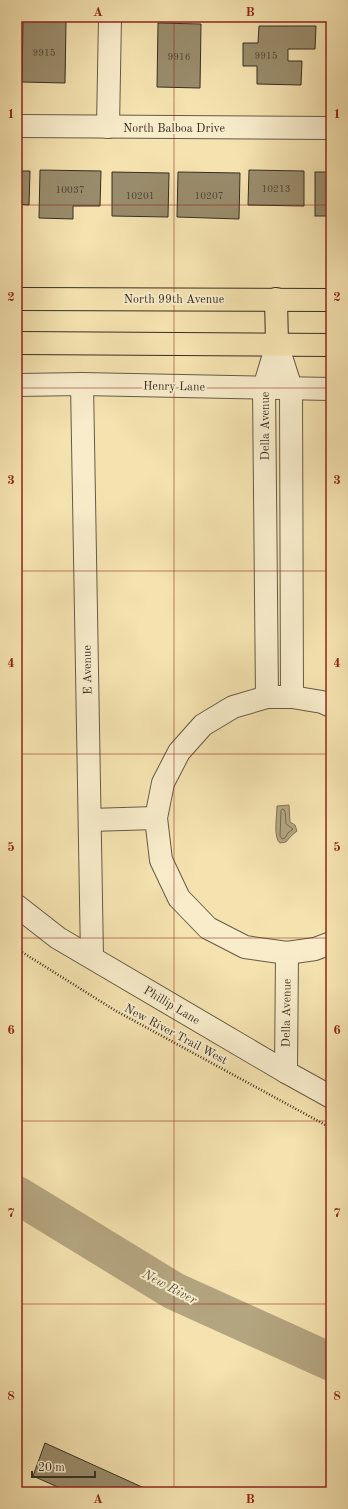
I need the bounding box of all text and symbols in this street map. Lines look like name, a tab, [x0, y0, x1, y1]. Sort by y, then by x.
text: A	[93, 6, 103, 19]
text: B	[245, 6, 255, 19]
house number: 9915	[32, 48, 56, 58]
house number: 9915	[254, 51, 278, 61]
house number: 9916	[167, 52, 191, 62]
text: 1	[7, 108, 15, 121]
text: 1	[333, 108, 341, 121]
street label: North Balboa Drive	[123, 123, 225, 135]
house number: 10213	[262, 184, 291, 194]
house number: 10037	[56, 185, 85, 195]
house number: 10201	[126, 191, 155, 201]
house number: 10207	[195, 191, 224, 201]
text: 2	[7, 291, 15, 304]
text: 2	[333, 291, 341, 304]
street label: North 99th Avenue	[124, 294, 225, 306]
street label: Henry Lane	[143, 380, 206, 394]
street label: Della Avenue	[260, 391, 272, 460]
text: 3	[7, 474, 15, 487]
text: 3	[333, 474, 341, 487]
street label: E Avenue	[82, 645, 94, 695]
text: 4	[7, 657, 15, 670]
text: 4	[333, 657, 341, 670]
text: 5	[7, 841, 15, 854]
text: 5	[333, 841, 341, 854]
street label: Della Avenue	[280, 978, 294, 1047]
street label: Phillip Lane	[141, 984, 202, 1028]
street label: New River Trail West	[122, 1003, 229, 1067]
text: 6	[7, 1024, 15, 1037]
text: 6	[333, 1024, 341, 1037]
text: 7	[7, 1207, 15, 1220]
text: 7	[333, 1207, 341, 1220]
water label: New River	[139, 1267, 199, 1307]
text: 8	[7, 1390, 15, 1403]
text: 8	[333, 1390, 341, 1403]
scale bar	[32, 1453, 95, 1479]
text: 20 m	[38, 1462, 65, 1474]
text: A	[93, 1493, 103, 1506]
text: B	[245, 1493, 255, 1506]

